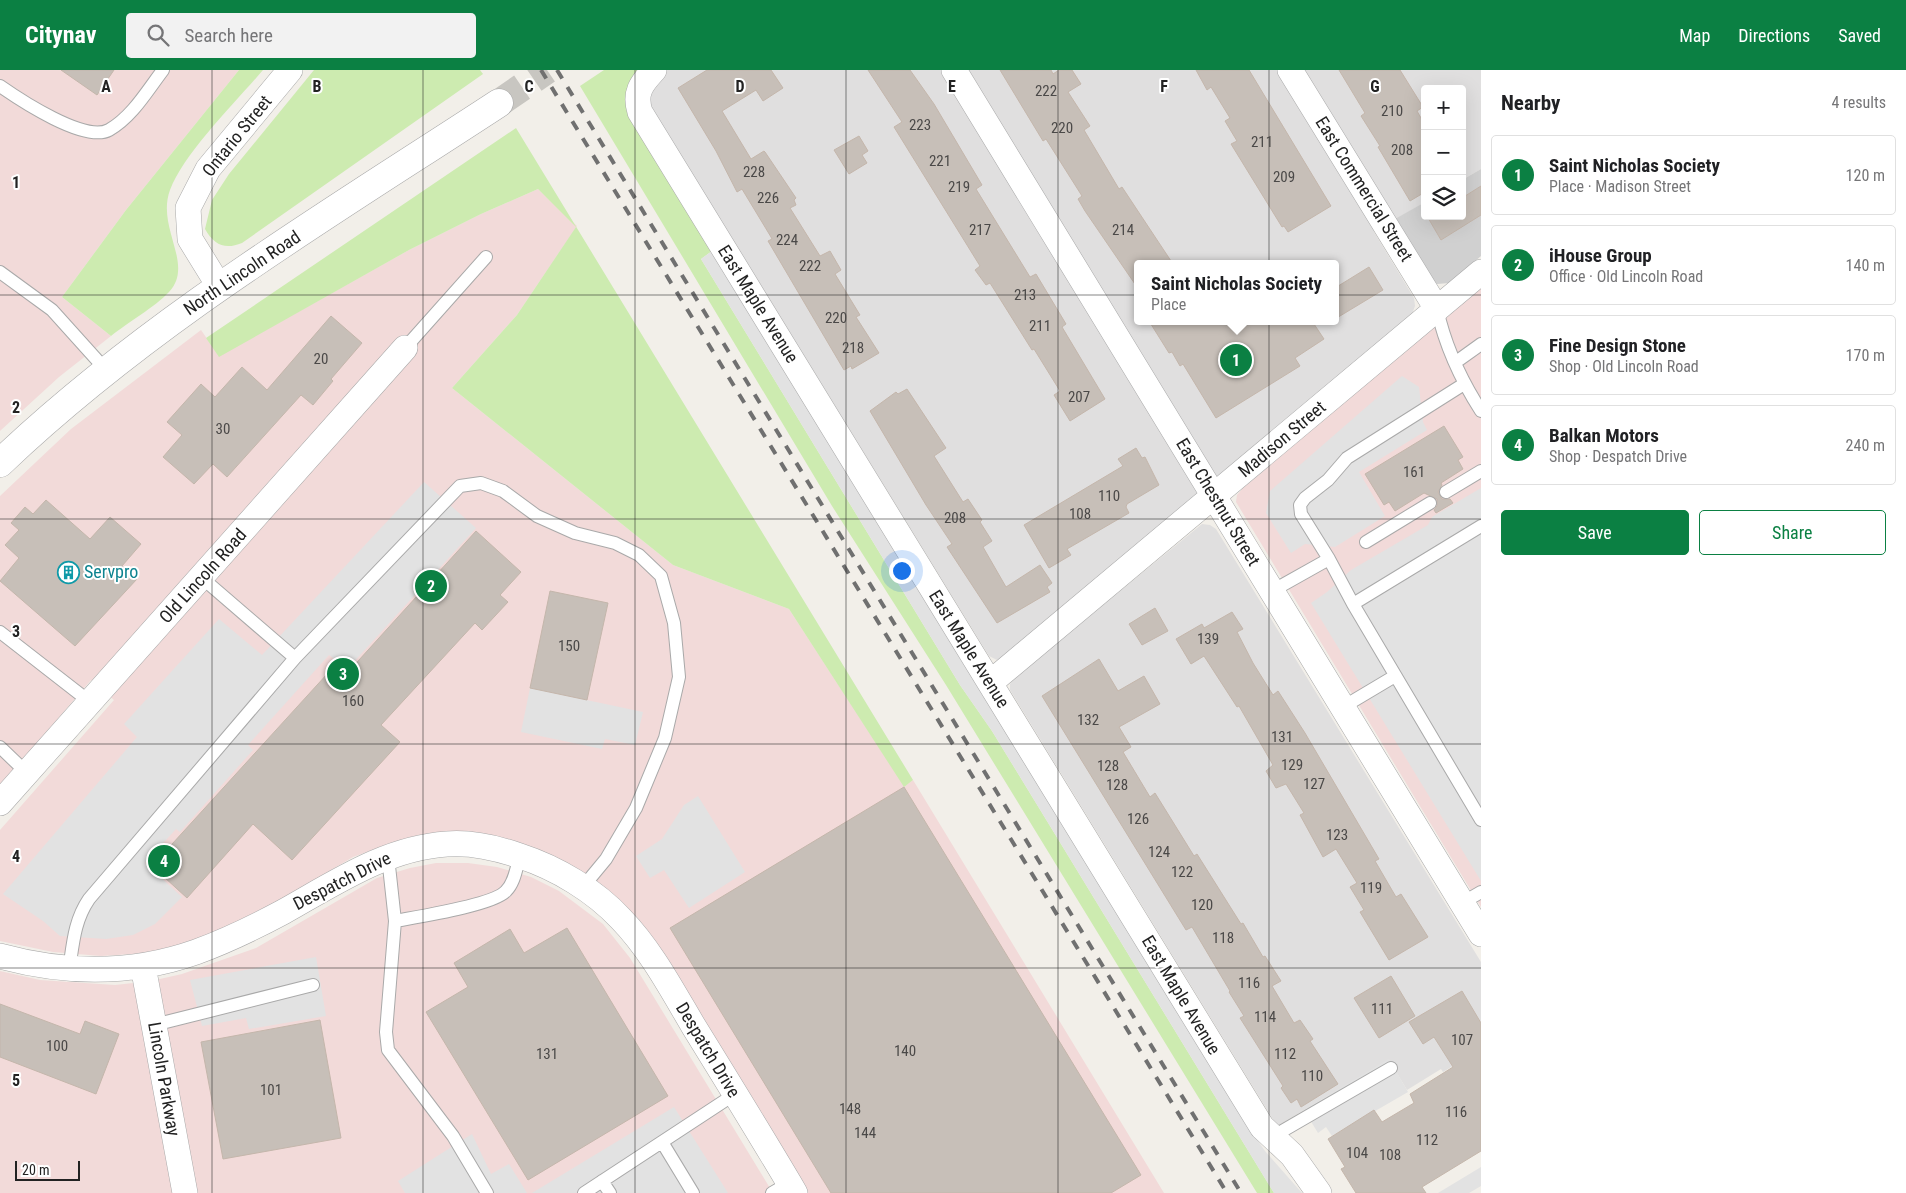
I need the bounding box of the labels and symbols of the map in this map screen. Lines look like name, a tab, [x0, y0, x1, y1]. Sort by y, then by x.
text: A	[101, 77, 111, 96]
text: B	[313, 77, 322, 96]
text: C	[524, 77, 534, 96]
text: D	[735, 77, 745, 96]
text: E	[948, 77, 956, 96]
text: F	[1160, 77, 1168, 96]
text: G	[1370, 77, 1380, 96]
house number: 222	[1035, 82, 1057, 100]
street label: Ontario Street	[197, 91, 276, 181]
house number: 210	[1381, 102, 1403, 120]
street label: East Commercial Street	[1311, 112, 1418, 265]
house number: 223	[909, 116, 931, 134]
house number: 220	[1051, 119, 1073, 137]
house number: 211	[1251, 133, 1273, 151]
house number: 208	[1391, 141, 1413, 159]
house number: 221	[929, 152, 951, 170]
house number: 228	[743, 163, 765, 181]
house number: 209	[1273, 168, 1295, 186]
text: 1	[12, 173, 20, 192]
house number: 219	[948, 178, 970, 196]
house number: 226	[757, 189, 779, 207]
house number: 217	[969, 221, 991, 239]
house number: 214	[1112, 221, 1134, 239]
street label: North Lincoln Road	[179, 226, 304, 319]
house number: 224	[776, 231, 798, 249]
street label: East Maple Avenue	[714, 241, 803, 366]
house number: 222	[799, 257, 821, 275]
house number: 213	[1014, 286, 1036, 304]
house number: 220	[825, 309, 847, 327]
house number: 211	[1029, 317, 1051, 335]
house number: 218	[842, 339, 864, 357]
pin: 1	[1220, 341, 1252, 379]
house number: 20	[314, 350, 328, 368]
house number: 207	[1068, 388, 1090, 406]
street label: Madison Street	[1234, 396, 1330, 481]
text: 2	[12, 398, 20, 417]
house number: 30	[216, 420, 230, 438]
street label: East Chestnut Street	[1172, 434, 1265, 569]
house number: 161	[1403, 463, 1425, 481]
house number: 110	[1098, 487, 1120, 505]
house number: 108	[1069, 505, 1091, 523]
house number: 208	[944, 509, 966, 527]
street label: Old Lincoln Road	[155, 524, 251, 627]
your location	[889, 558, 915, 584]
building icon: Servpro	[56, 560, 80, 584]
place label: Servpro	[84, 561, 138, 582]
pin: 2	[415, 567, 447, 605]
street label: East Maple Avenue	[925, 586, 1014, 711]
text: 3	[12, 622, 20, 641]
house number: 139	[1197, 630, 1219, 648]
house number: 150	[558, 637, 580, 655]
pin: 3	[327, 655, 359, 693]
house number: 160	[342, 692, 364, 710]
house number: 132	[1077, 711, 1099, 729]
house number: 131	[1271, 728, 1293, 746]
house number: 129	[1281, 756, 1303, 774]
house number: 128	[1097, 757, 1119, 775]
house number: 127	[1303, 775, 1325, 793]
house number: 128	[1106, 776, 1128, 794]
house number: 126	[1127, 810, 1149, 828]
house number: 123	[1326, 826, 1348, 844]
pin: 4	[148, 842, 180, 880]
house number: 124	[1148, 843, 1170, 861]
text: 4	[12, 847, 20, 866]
street label: Despatch Drive	[289, 847, 394, 914]
house number: 122	[1171, 863, 1193, 881]
house number: 119	[1360, 879, 1382, 897]
house number: 120	[1191, 896, 1213, 914]
house number: 118	[1212, 929, 1234, 947]
street label: East Maple Avenue	[1138, 932, 1225, 1058]
house number: 116	[1238, 974, 1260, 992]
street label: Despatch Drive	[672, 999, 745, 1101]
house number: 111	[1371, 1000, 1393, 1018]
house number: 114	[1254, 1008, 1276, 1026]
street label: Lincoln Parkway	[144, 1020, 185, 1138]
house number: 107	[1451, 1031, 1473, 1049]
house number: 100	[46, 1037, 68, 1055]
house number: 140	[894, 1042, 916, 1060]
house number: 131	[536, 1045, 558, 1063]
house number: 112	[1274, 1045, 1296, 1063]
house number: 110	[1301, 1067, 1323, 1085]
text: 5	[12, 1071, 20, 1090]
house number: 101	[260, 1081, 282, 1099]
house number: 148	[839, 1100, 861, 1118]
house number: 116	[1445, 1103, 1467, 1121]
house number: 144	[854, 1124, 876, 1142]
house number: 112	[1416, 1131, 1438, 1149]
house number: 104	[1346, 1144, 1368, 1162]
house number: 108	[1379, 1146, 1401, 1164]
scale bar	[15, 1158, 80, 1181]

